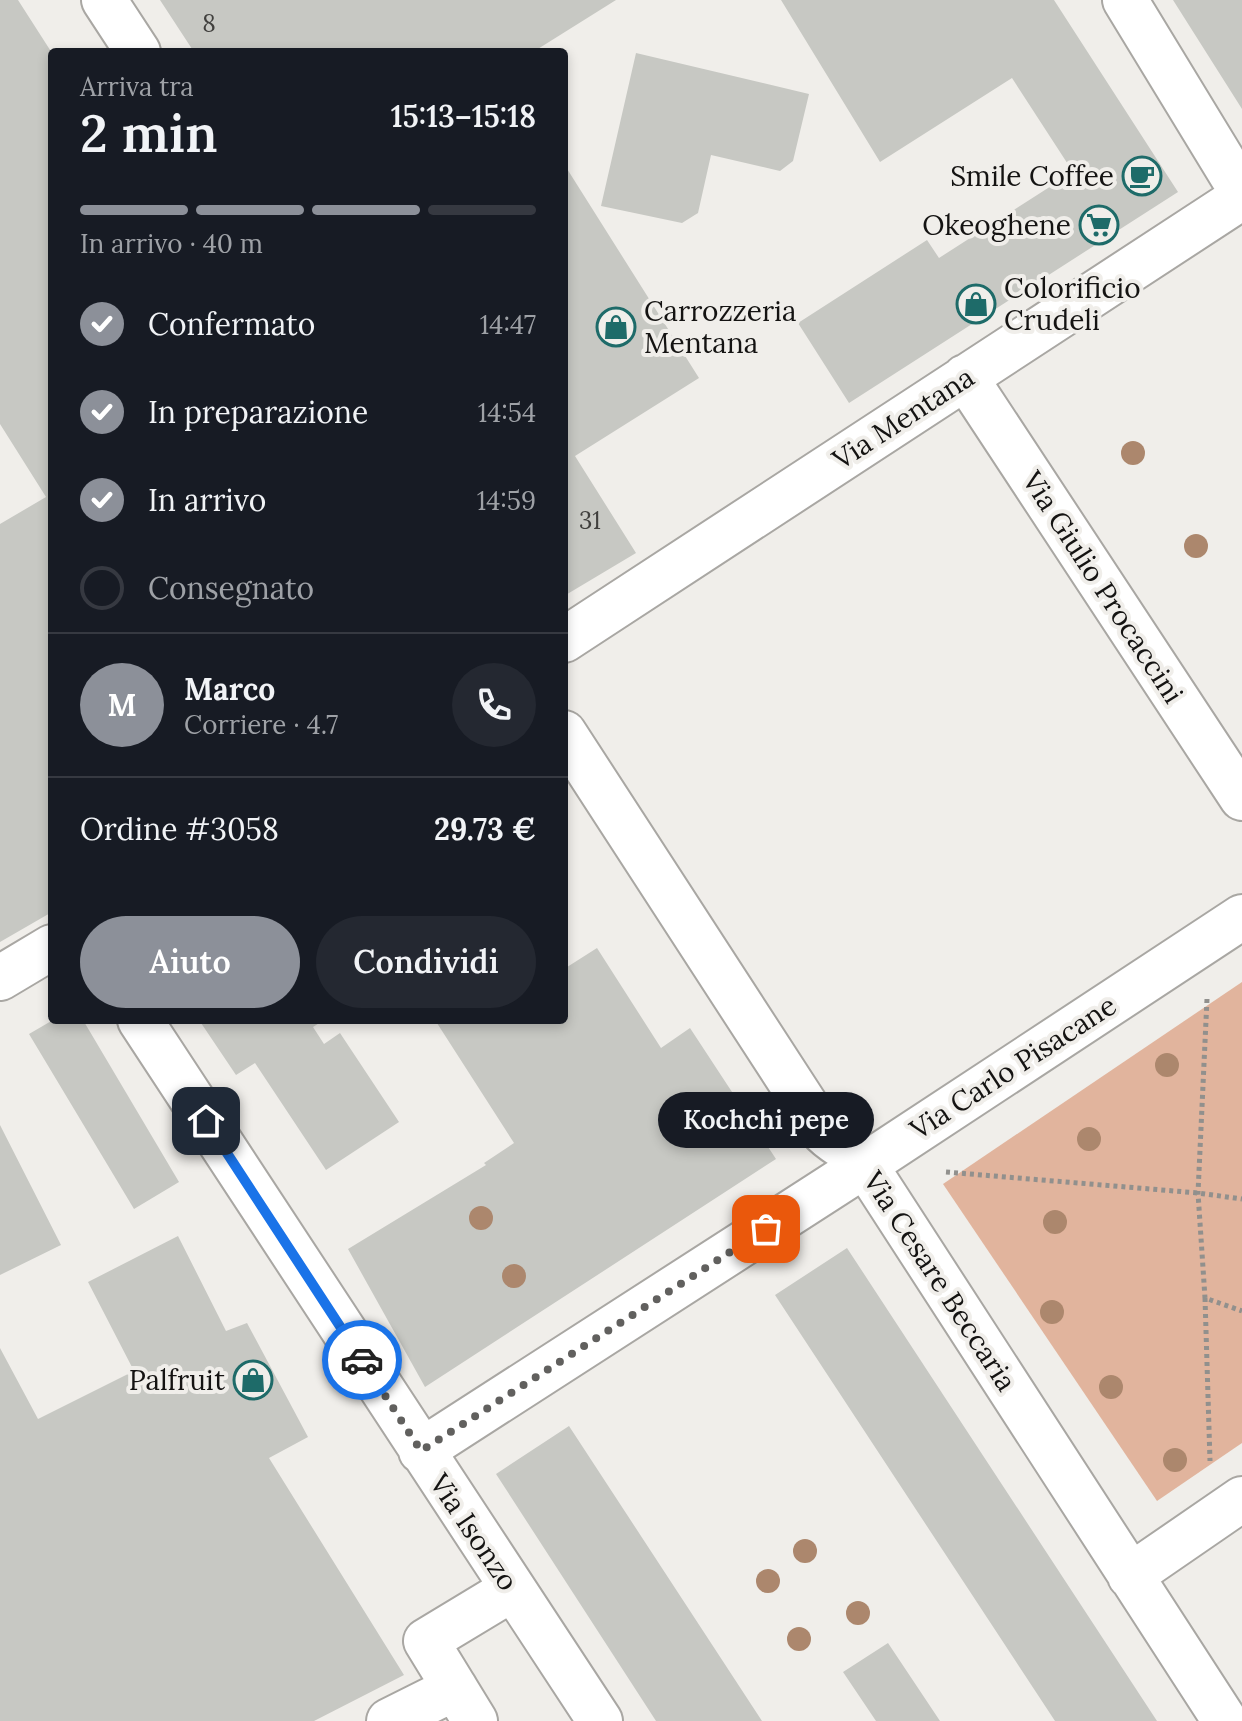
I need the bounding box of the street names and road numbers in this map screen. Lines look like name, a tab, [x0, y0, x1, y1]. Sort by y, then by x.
street label: Via Mentana	[825, 359, 981, 478]
street label: Via Giulio Procaccini	[1014, 463, 1192, 710]
street label: Via Carlo Pisacane	[902, 987, 1123, 1148]
street label: Via Cesare Beccaria	[855, 1163, 1025, 1398]
street label: Via Isonzo	[421, 1466, 526, 1597]

